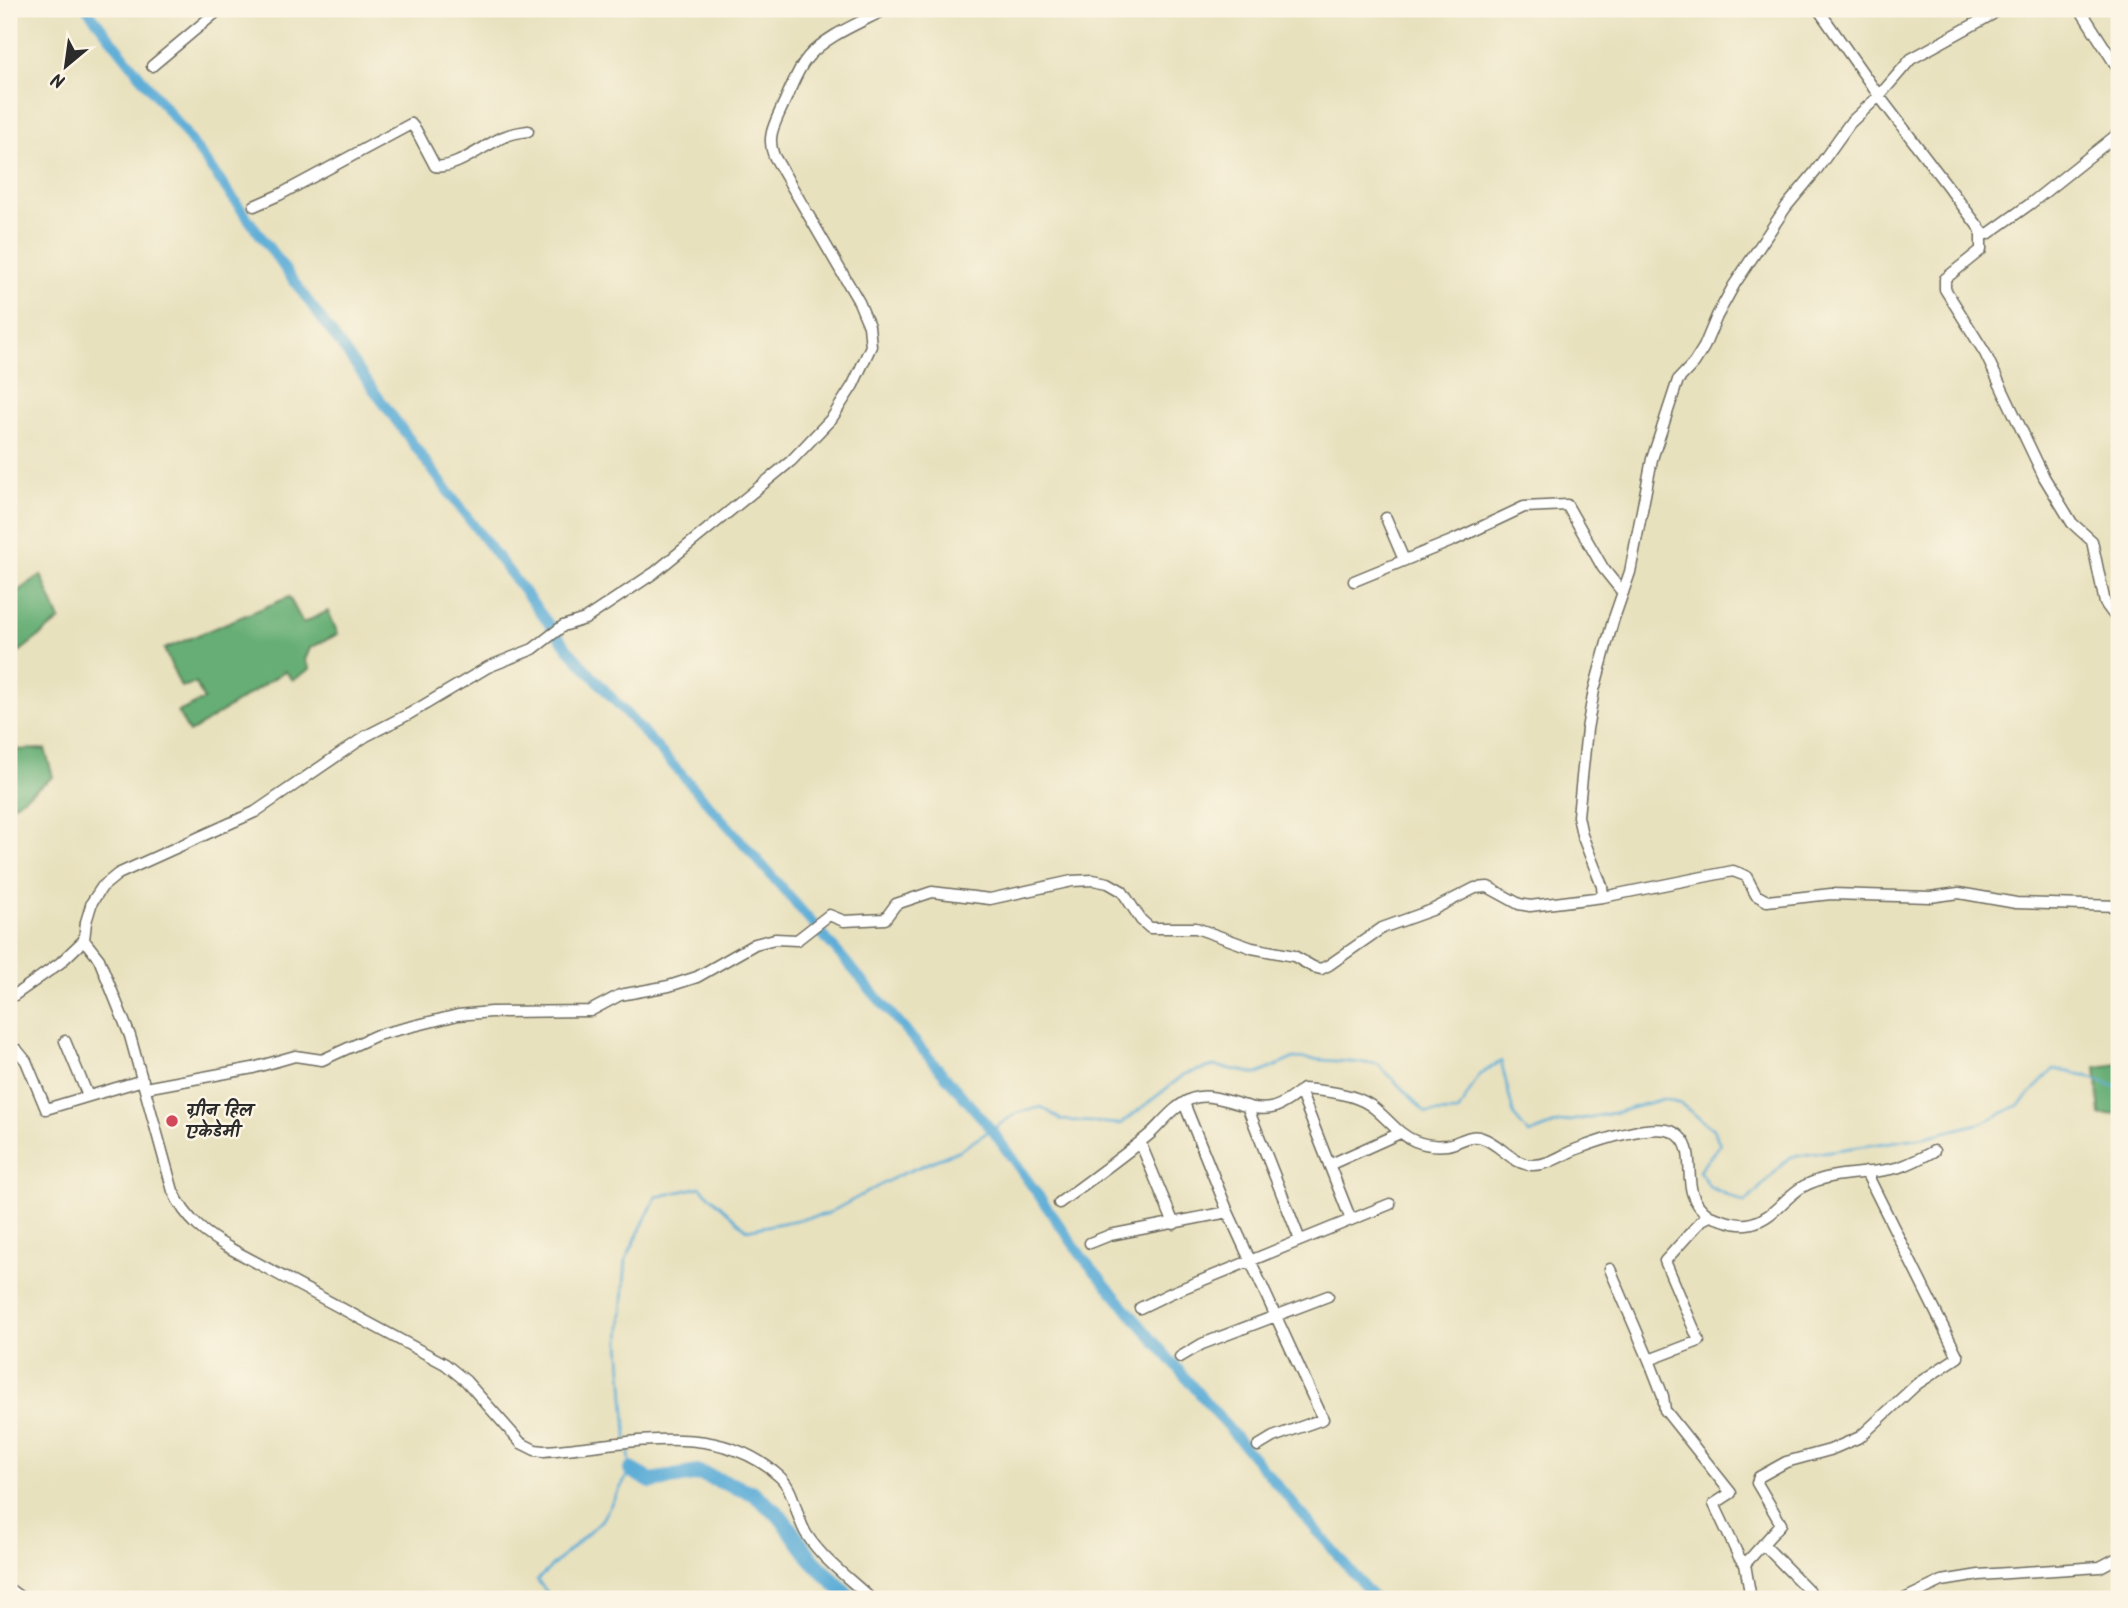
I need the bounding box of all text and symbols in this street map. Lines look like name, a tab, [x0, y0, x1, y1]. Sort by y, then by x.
north arrow	[32, 32, 102, 102]
text: N	[46, 63, 71, 95]
place label: ग्रीन हिल एकेडेमी	[185, 1097, 256, 1147]
marker: ग्रीन हिल एकेडेमी	[164, 1113, 180, 1129]

